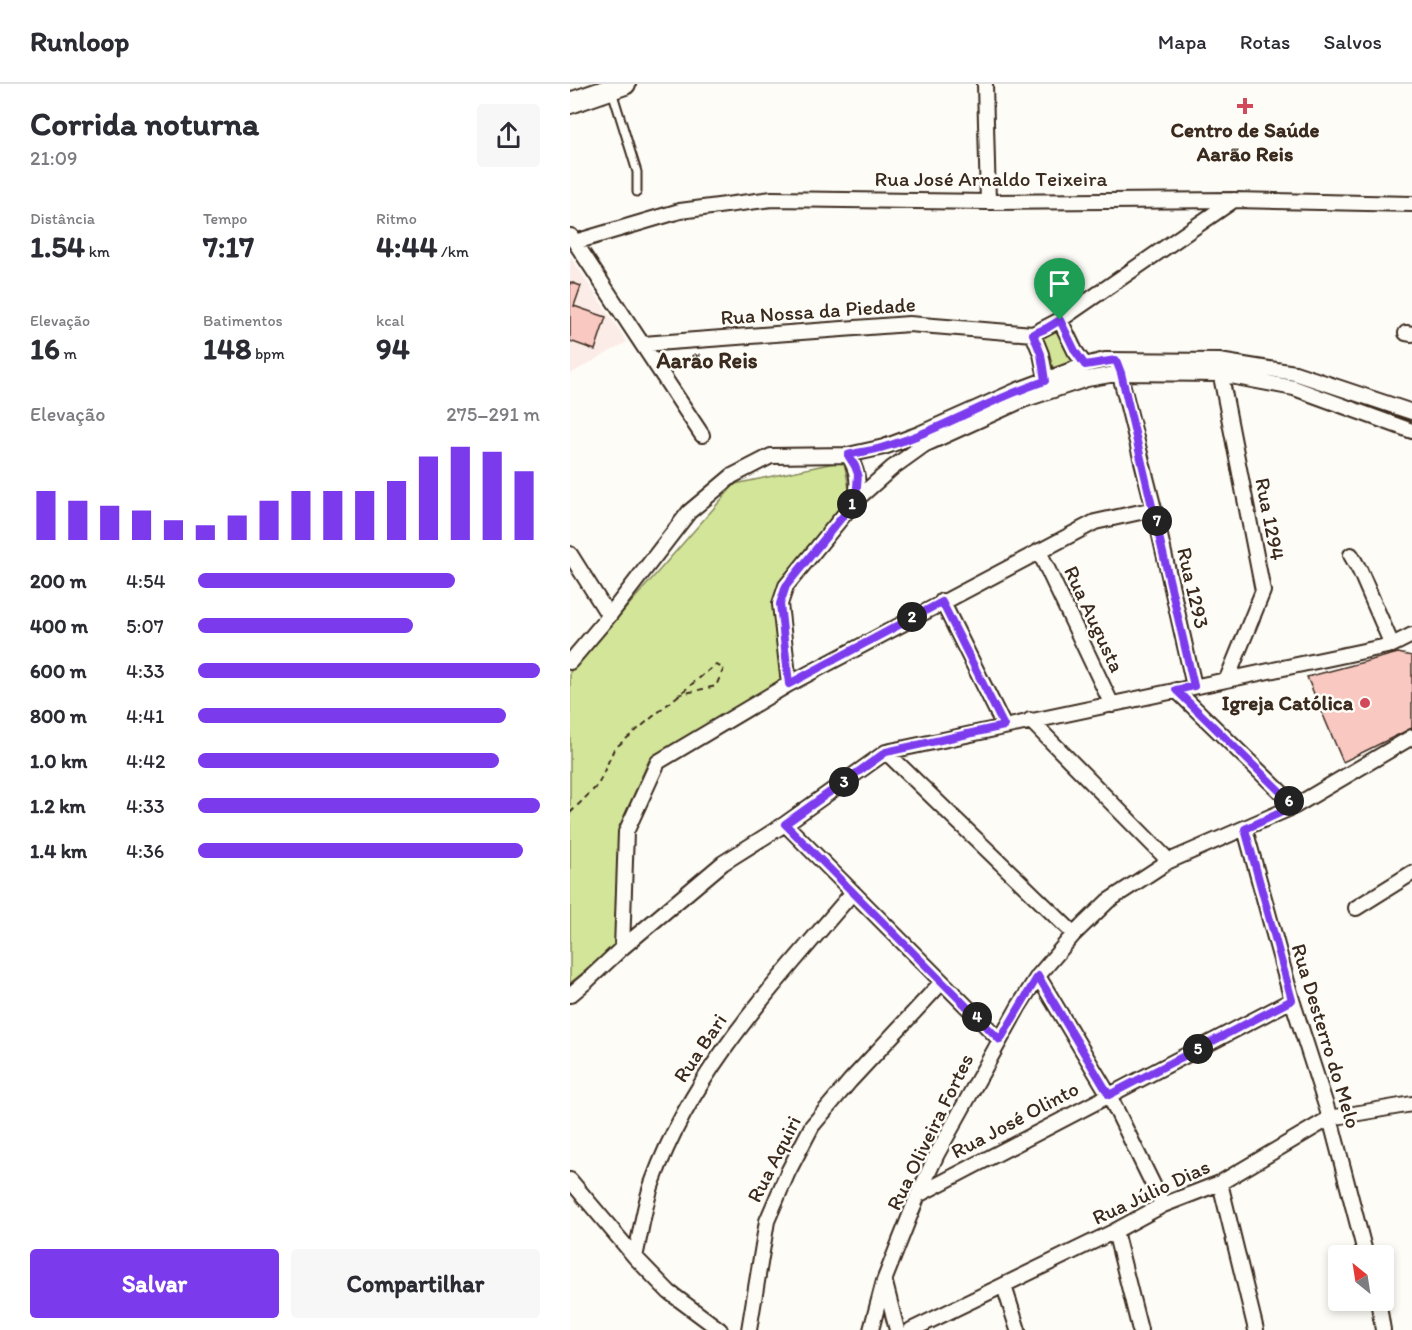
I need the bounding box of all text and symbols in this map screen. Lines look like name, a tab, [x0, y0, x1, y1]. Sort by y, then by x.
text: Runloop	[30, 24, 129, 58]
text: Mapa	[1158, 29, 1207, 54]
text: Rotas	[1240, 29, 1290, 54]
text: Salvos	[1323, 29, 1382, 54]
marker: Centro de Saúde Aarão Reis	[1236, 97, 1254, 115]
text: Corrida noturna	[30, 104, 259, 143]
button: share	[477, 104, 540, 167]
place label: Centro de Saúde Aarão Reis	[1171, 117, 1320, 166]
text: 21:09	[30, 146, 77, 170]
street label: Rua José Arnaldo Teixeira	[875, 166, 1107, 191]
text: Distância	[30, 209, 95, 228]
text: Tempo	[203, 209, 248, 228]
text: Ritmo	[376, 209, 417, 228]
text: 1.54	[30, 228, 85, 265]
text: 7:17	[203, 228, 254, 265]
text: 4:44	[376, 228, 437, 265]
text: km	[85, 242, 110, 261]
text: /km	[437, 242, 469, 261]
pin	[1034, 258, 1085, 320]
icon: arrive	[1043, 267, 1076, 300]
street label: Rua Nossa da Piedade	[720, 291, 916, 330]
text: Elevação	[30, 311, 90, 330]
text: Batimentos	[203, 311, 283, 330]
text: kcal	[376, 311, 404, 330]
text: 16	[30, 330, 60, 367]
text: 148	[203, 330, 251, 367]
text: 94	[376, 330, 410, 367]
text: m	[60, 344, 77, 363]
text: bpm	[251, 344, 285, 363]
district label: Aarão Reis	[655, 347, 758, 374]
text: Elevação	[30, 402, 105, 426]
text: 275–291 m	[446, 402, 540, 426]
street label: Rua 1294	[1250, 475, 1291, 563]
pin: 1	[837, 489, 867, 519]
text: 1	[848, 494, 856, 513]
pin: 7	[1142, 506, 1172, 536]
text: 7	[1153, 511, 1161, 530]
street label: Rua 1293	[1172, 545, 1215, 631]
street label: Rua Augusta	[1059, 562, 1130, 676]
text: 200 m	[30, 569, 86, 593]
text: 4:54	[126, 569, 165, 593]
pin: 2	[897, 602, 927, 632]
text: 2	[908, 607, 916, 626]
text: 400 m	[30, 614, 88, 638]
text: 5:07	[126, 614, 164, 638]
text: 600 m	[30, 659, 87, 683]
text: 4:33	[126, 659, 165, 683]
place label: Igreja Católica	[1222, 690, 1354, 716]
marker: Igreja Católica	[1358, 696, 1372, 710]
text: 800 m	[30, 704, 87, 728]
text: 4:41	[126, 704, 164, 728]
text: 1.0 km	[30, 749, 87, 773]
text: 4:42	[126, 749, 165, 773]
pin: 3	[829, 767, 859, 797]
text: 3	[840, 772, 848, 791]
pin: 6	[1274, 786, 1304, 816]
text: 6	[1285, 791, 1293, 810]
text: 1.2 km	[30, 794, 86, 818]
text: 4:33	[126, 794, 165, 818]
text: 1.4 km	[30, 839, 87, 863]
text: 4:36	[126, 839, 164, 863]
street label: Rua Desterro do Melo	[1286, 940, 1366, 1131]
pin: 4	[962, 1002, 992, 1032]
text: 4	[972, 1007, 982, 1026]
street label: Rua Bari	[668, 1009, 732, 1087]
pin: 5	[1183, 1034, 1213, 1064]
text: 5	[1194, 1039, 1202, 1058]
street label: Rua Oliveira Fortes	[881, 1049, 978, 1214]
street label: Rua José Olinto	[947, 1075, 1083, 1164]
street label: Rua Aquiri	[741, 1111, 806, 1206]
street label: Rua Júlio Dias	[1088, 1153, 1214, 1230]
north arrow	[1328, 1245, 1394, 1311]
map controls	[1328, 1245, 1394, 1311]
button: Salvar	[30, 1249, 279, 1318]
button: Compartilhar	[291, 1249, 540, 1318]

